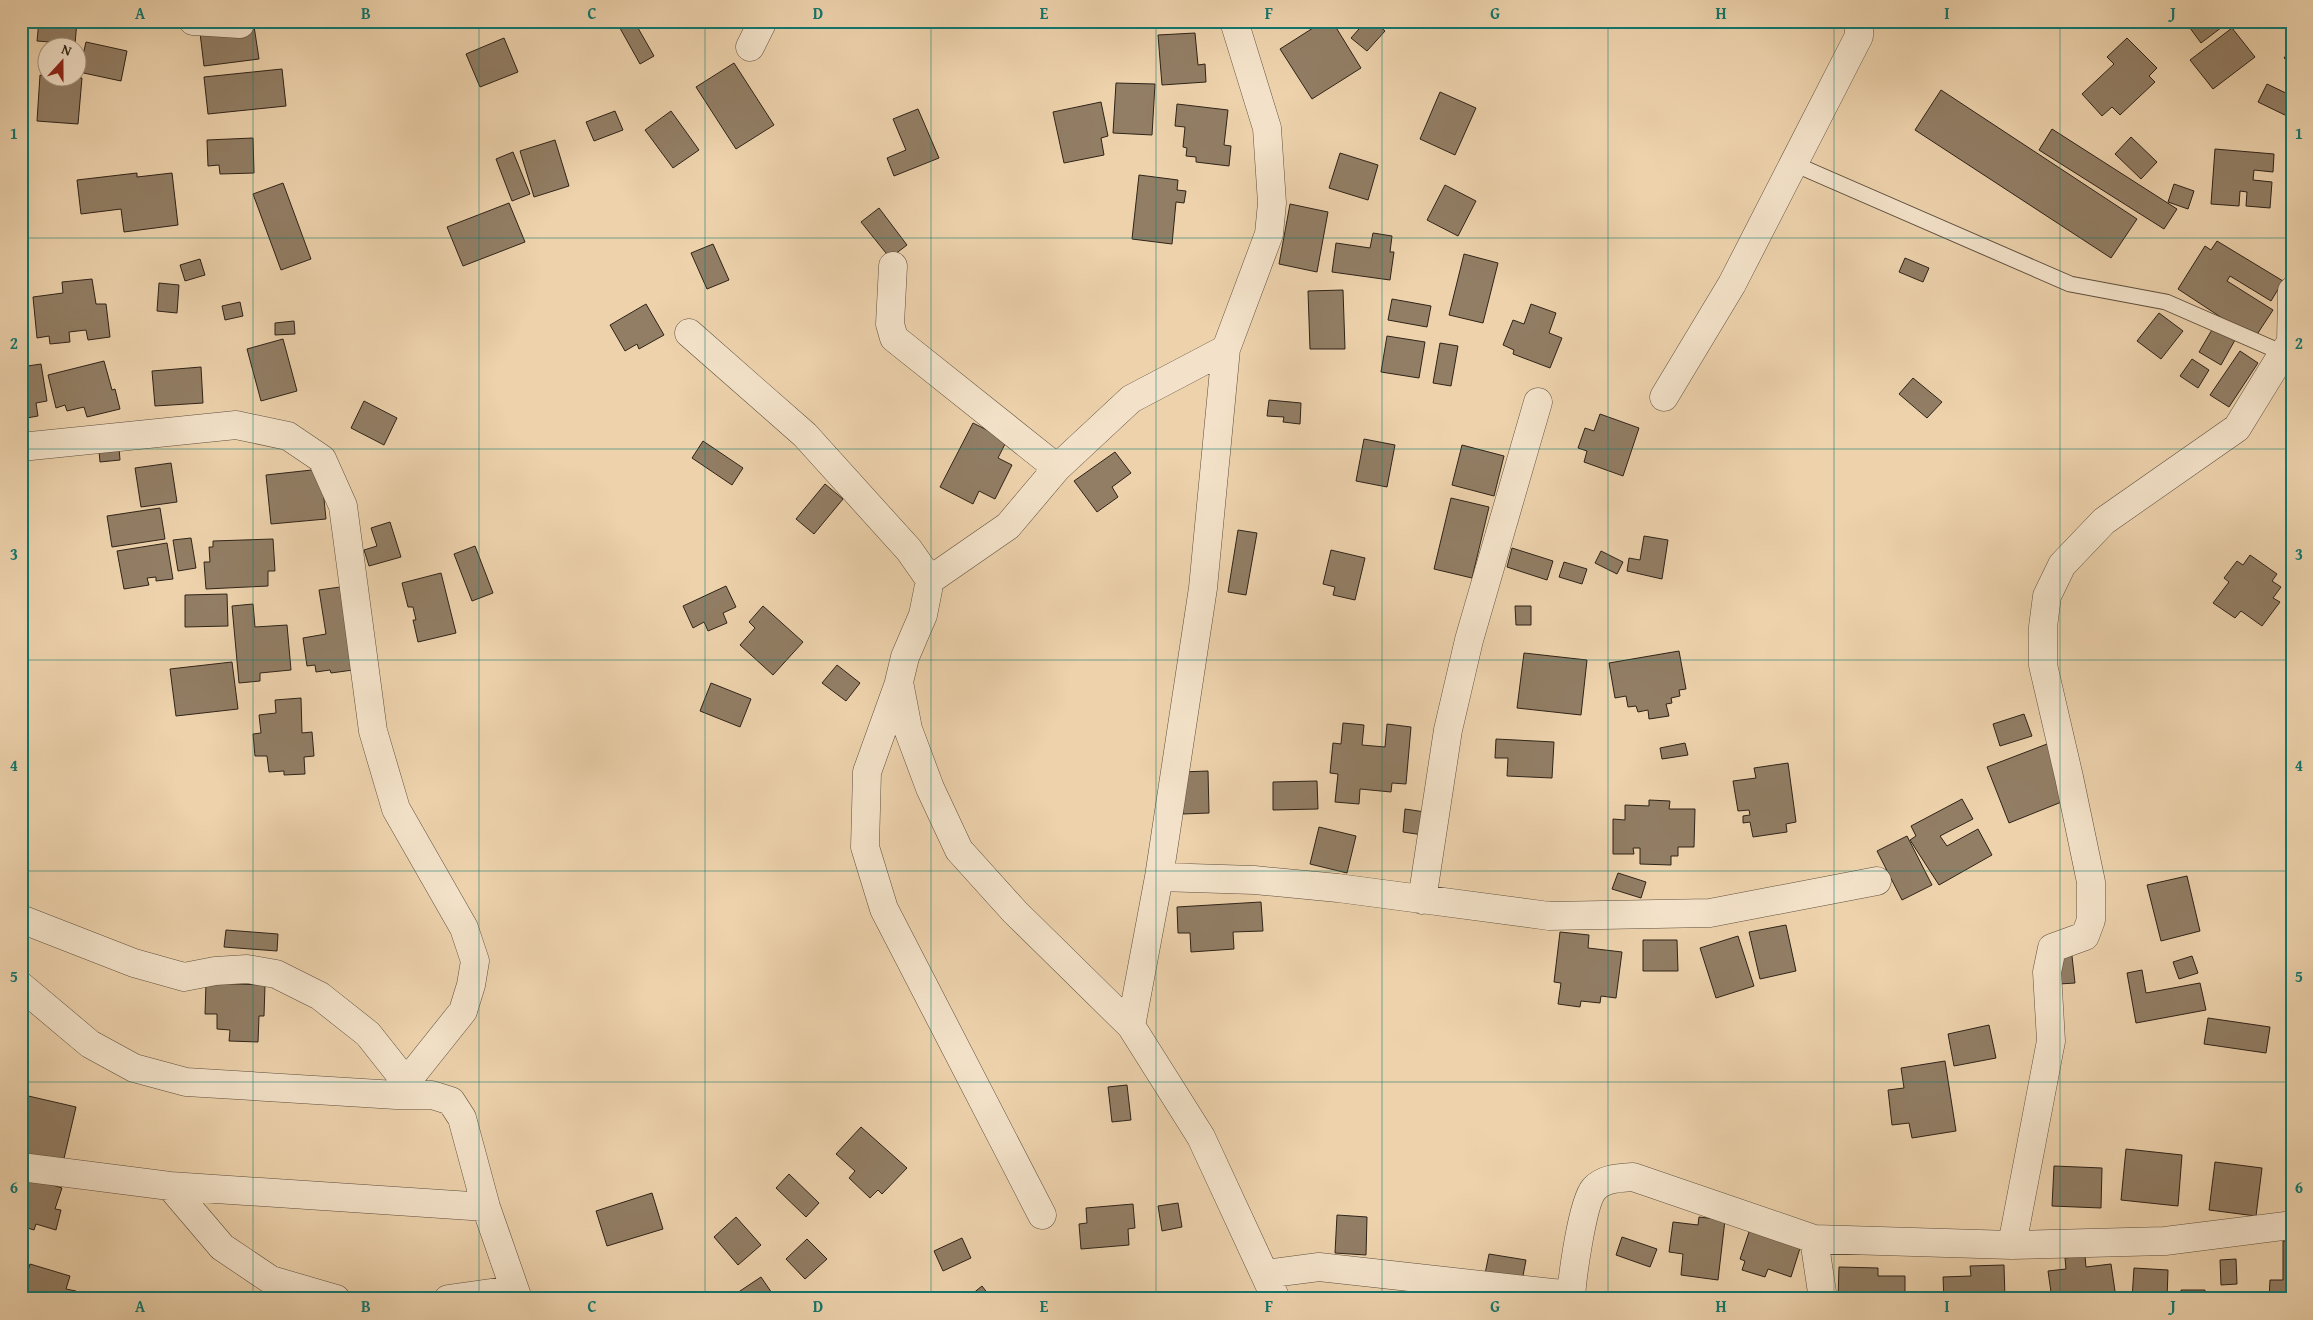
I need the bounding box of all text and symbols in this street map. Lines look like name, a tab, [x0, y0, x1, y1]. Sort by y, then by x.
text: A	[135, 1, 146, 25]
text: B	[361, 1, 371, 25]
text: C	[587, 1, 597, 25]
text: D	[813, 1, 823, 25]
text: E	[1040, 1, 1049, 25]
text: F	[1265, 1, 1273, 25]
text: G	[1490, 1, 1500, 25]
text: H	[1715, 1, 1727, 25]
text: I	[1944, 1, 1950, 25]
text: J	[2167, 1, 2176, 25]
north arrow	[38, 38, 88, 88]
text: N	[59, 39, 75, 61]
text: 1	[10, 121, 18, 145]
text: 1	[2295, 121, 2303, 145]
text: 2	[10, 331, 18, 355]
text: 2	[2295, 331, 2303, 355]
text: 3	[10, 542, 18, 566]
text: 3	[2295, 542, 2303, 566]
text: 4	[10, 753, 18, 777]
text: 4	[2295, 753, 2303, 777]
text: 5	[10, 964, 18, 988]
text: 5	[2295, 964, 2303, 988]
text: 6	[10, 1175, 18, 1199]
text: 6	[2295, 1175, 2303, 1199]
text: A	[135, 1294, 146, 1318]
text: B	[361, 1294, 371, 1318]
text: C	[587, 1294, 597, 1318]
text: D	[813, 1294, 823, 1318]
text: E	[1040, 1294, 1049, 1318]
text: F	[1265, 1294, 1273, 1318]
text: G	[1490, 1294, 1500, 1318]
text: H	[1715, 1294, 1727, 1318]
text: I	[1944, 1294, 1950, 1318]
text: J	[2167, 1294, 2176, 1318]

